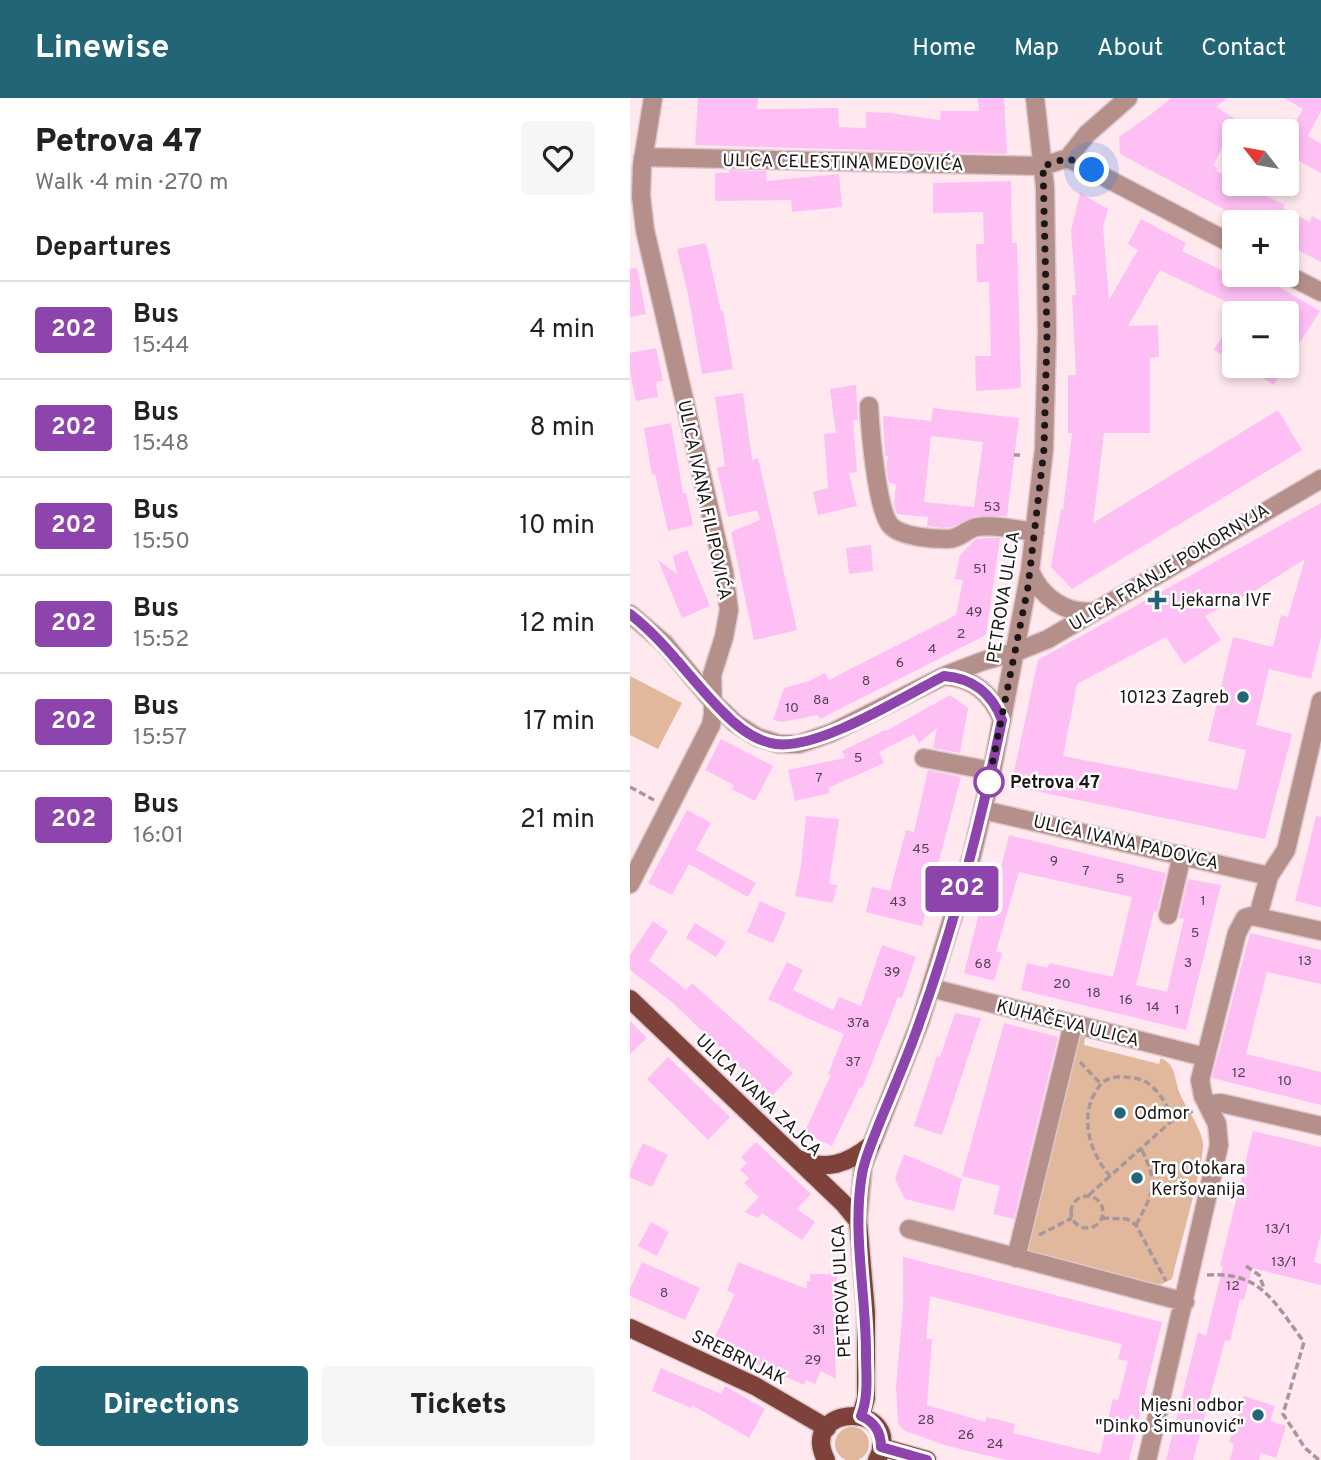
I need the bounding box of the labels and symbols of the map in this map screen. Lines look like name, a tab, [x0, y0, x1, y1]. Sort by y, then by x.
north arrow	[1222, 119, 1298, 196]
street label: ULICA CELESTINA MEDOVIĆA	[722, 148, 964, 177]
your location	[1074, 152, 1109, 187]
street label: ULICA IVANA FILIPOVIĆA	[671, 398, 738, 602]
house number: 53	[983, 499, 1001, 516]
street label: ULICA FRANJE POKORNYJA	[1066, 499, 1274, 637]
street label: PETROVA ULICA	[983, 529, 1026, 665]
house number: 51	[973, 561, 987, 578]
place label: Ljekarna IVF	[1171, 590, 1272, 613]
marker: Ljekarna IVF	[1149, 592, 1165, 608]
house number: 49	[966, 604, 982, 621]
house number: 2	[957, 626, 965, 643]
house number: 4	[928, 641, 936, 658]
house number: 6	[896, 655, 904, 672]
house number: 8	[862, 673, 870, 690]
place label: 10123 Zagreb	[1120, 687, 1229, 710]
marker: 10123 Zagreb	[1235, 689, 1251, 705]
house number: 8a	[813, 692, 829, 709]
house number: 10	[785, 700, 799, 717]
house number: 5	[854, 750, 862, 767]
marker: Petrova 47	[974, 767, 1004, 797]
house number: 7	[815, 770, 823, 787]
place label: Petrova 47	[1010, 772, 1100, 795]
street label: ULICA IVANA PADOVCA	[1031, 811, 1221, 876]
house number: 45	[912, 841, 930, 858]
house number: 9	[1050, 853, 1058, 870]
house number: 7	[1082, 863, 1090, 880]
line badge: 202	[922, 866, 1002, 912]
house number: 5	[1116, 871, 1124, 888]
house number: 1	[1200, 893, 1206, 910]
house number: 43	[889, 894, 907, 911]
house number: 5	[1191, 925, 1199, 942]
house number: 13	[1298, 953, 1312, 970]
house number: 3	[1184, 955, 1192, 972]
house number: 68	[975, 956, 991, 973]
house number: 39	[884, 964, 900, 981]
house number: 20	[1053, 976, 1071, 993]
house number: 18	[1087, 985, 1101, 1002]
house number: 16	[1119, 992, 1133, 1009]
street label: KUHAČEVA ULICA	[994, 994, 1142, 1053]
house number: 14	[1146, 999, 1160, 1016]
house number: 1	[1174, 1002, 1180, 1019]
house number: 37a	[847, 1015, 869, 1032]
street label: ULICA IVANA ZAJCA	[690, 1030, 826, 1162]
house number: 37	[845, 1054, 861, 1071]
house number: 12	[1232, 1065, 1246, 1082]
house number: 10	[1278, 1073, 1292, 1090]
place label: Odmor	[1134, 1103, 1190, 1126]
marker: Odmor	[1112, 1105, 1128, 1121]
place label: Trg Otokara Keršovanija	[1151, 1158, 1246, 1202]
marker: Trg Otokara Keršovanija	[1129, 1170, 1145, 1186]
house number: 13/1	[1265, 1221, 1291, 1238]
street label: PETROVA ULICA	[828, 1224, 857, 1358]
house number: 13/1	[1271, 1254, 1297, 1271]
house number: 12	[1226, 1278, 1240, 1295]
house number: 8	[660, 1285, 668, 1302]
house number: 31	[812, 1322, 826, 1339]
street label: SREBRNJAK	[687, 1326, 790, 1391]
house number: 29	[805, 1352, 821, 1369]
place label: Mjesni odbor "Dinko Šimunović"	[1095, 1395, 1244, 1439]
marker: Mjesni odbor "Dinko Šimunović"	[1250, 1407, 1266, 1423]
house number: 28	[917, 1412, 935, 1429]
house number: 26	[958, 1427, 974, 1444]
house number: 24	[986, 1436, 1004, 1453]

